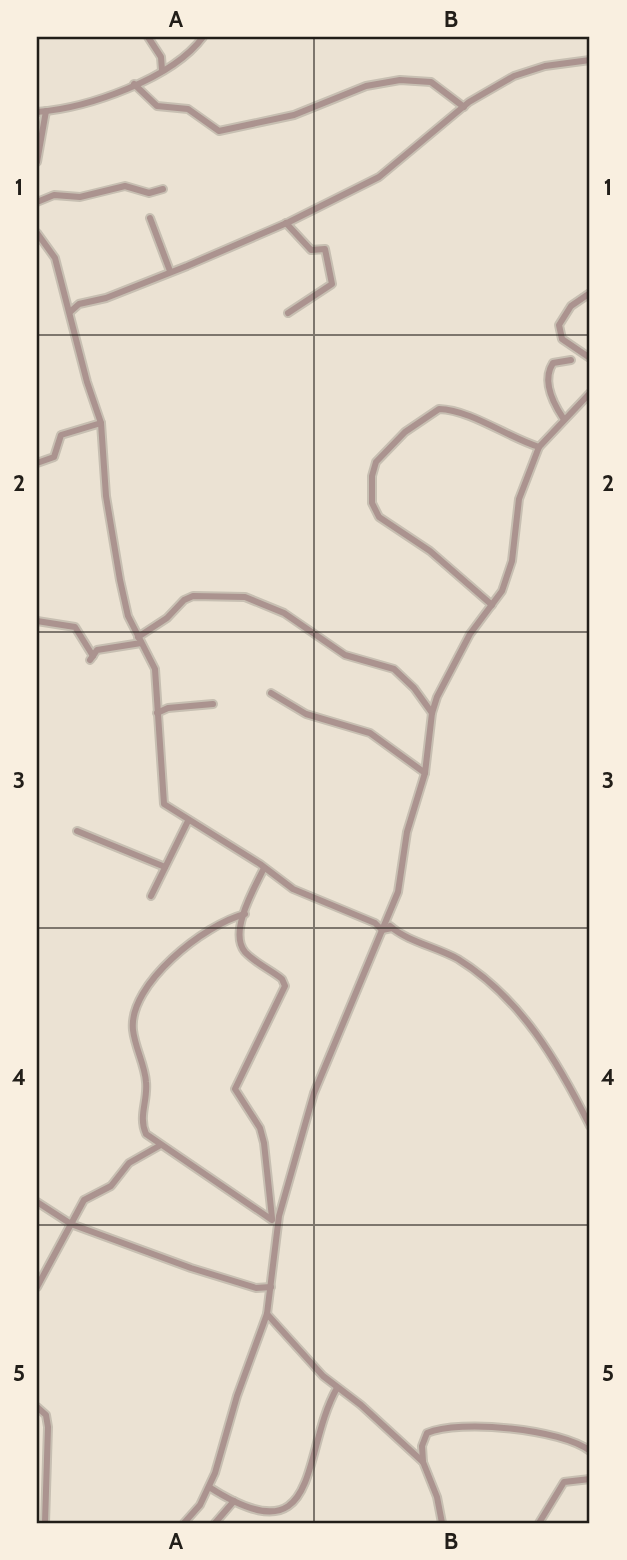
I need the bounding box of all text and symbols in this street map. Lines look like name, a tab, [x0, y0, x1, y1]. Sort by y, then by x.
text: A	[169, 5, 184, 33]
text: B	[444, 5, 458, 33]
text: 1	[15, 173, 23, 201]
text: 1	[604, 173, 612, 201]
text: 2	[13, 469, 25, 497]
text: 2	[602, 469, 614, 497]
text: 3	[13, 766, 25, 794]
text: 3	[602, 766, 614, 794]
text: 4	[12, 1063, 26, 1091]
text: 4	[601, 1063, 615, 1091]
text: 5	[13, 1359, 25, 1387]
text: 5	[602, 1359, 614, 1387]
text: A	[169, 1527, 184, 1555]
text: B	[444, 1527, 458, 1555]

